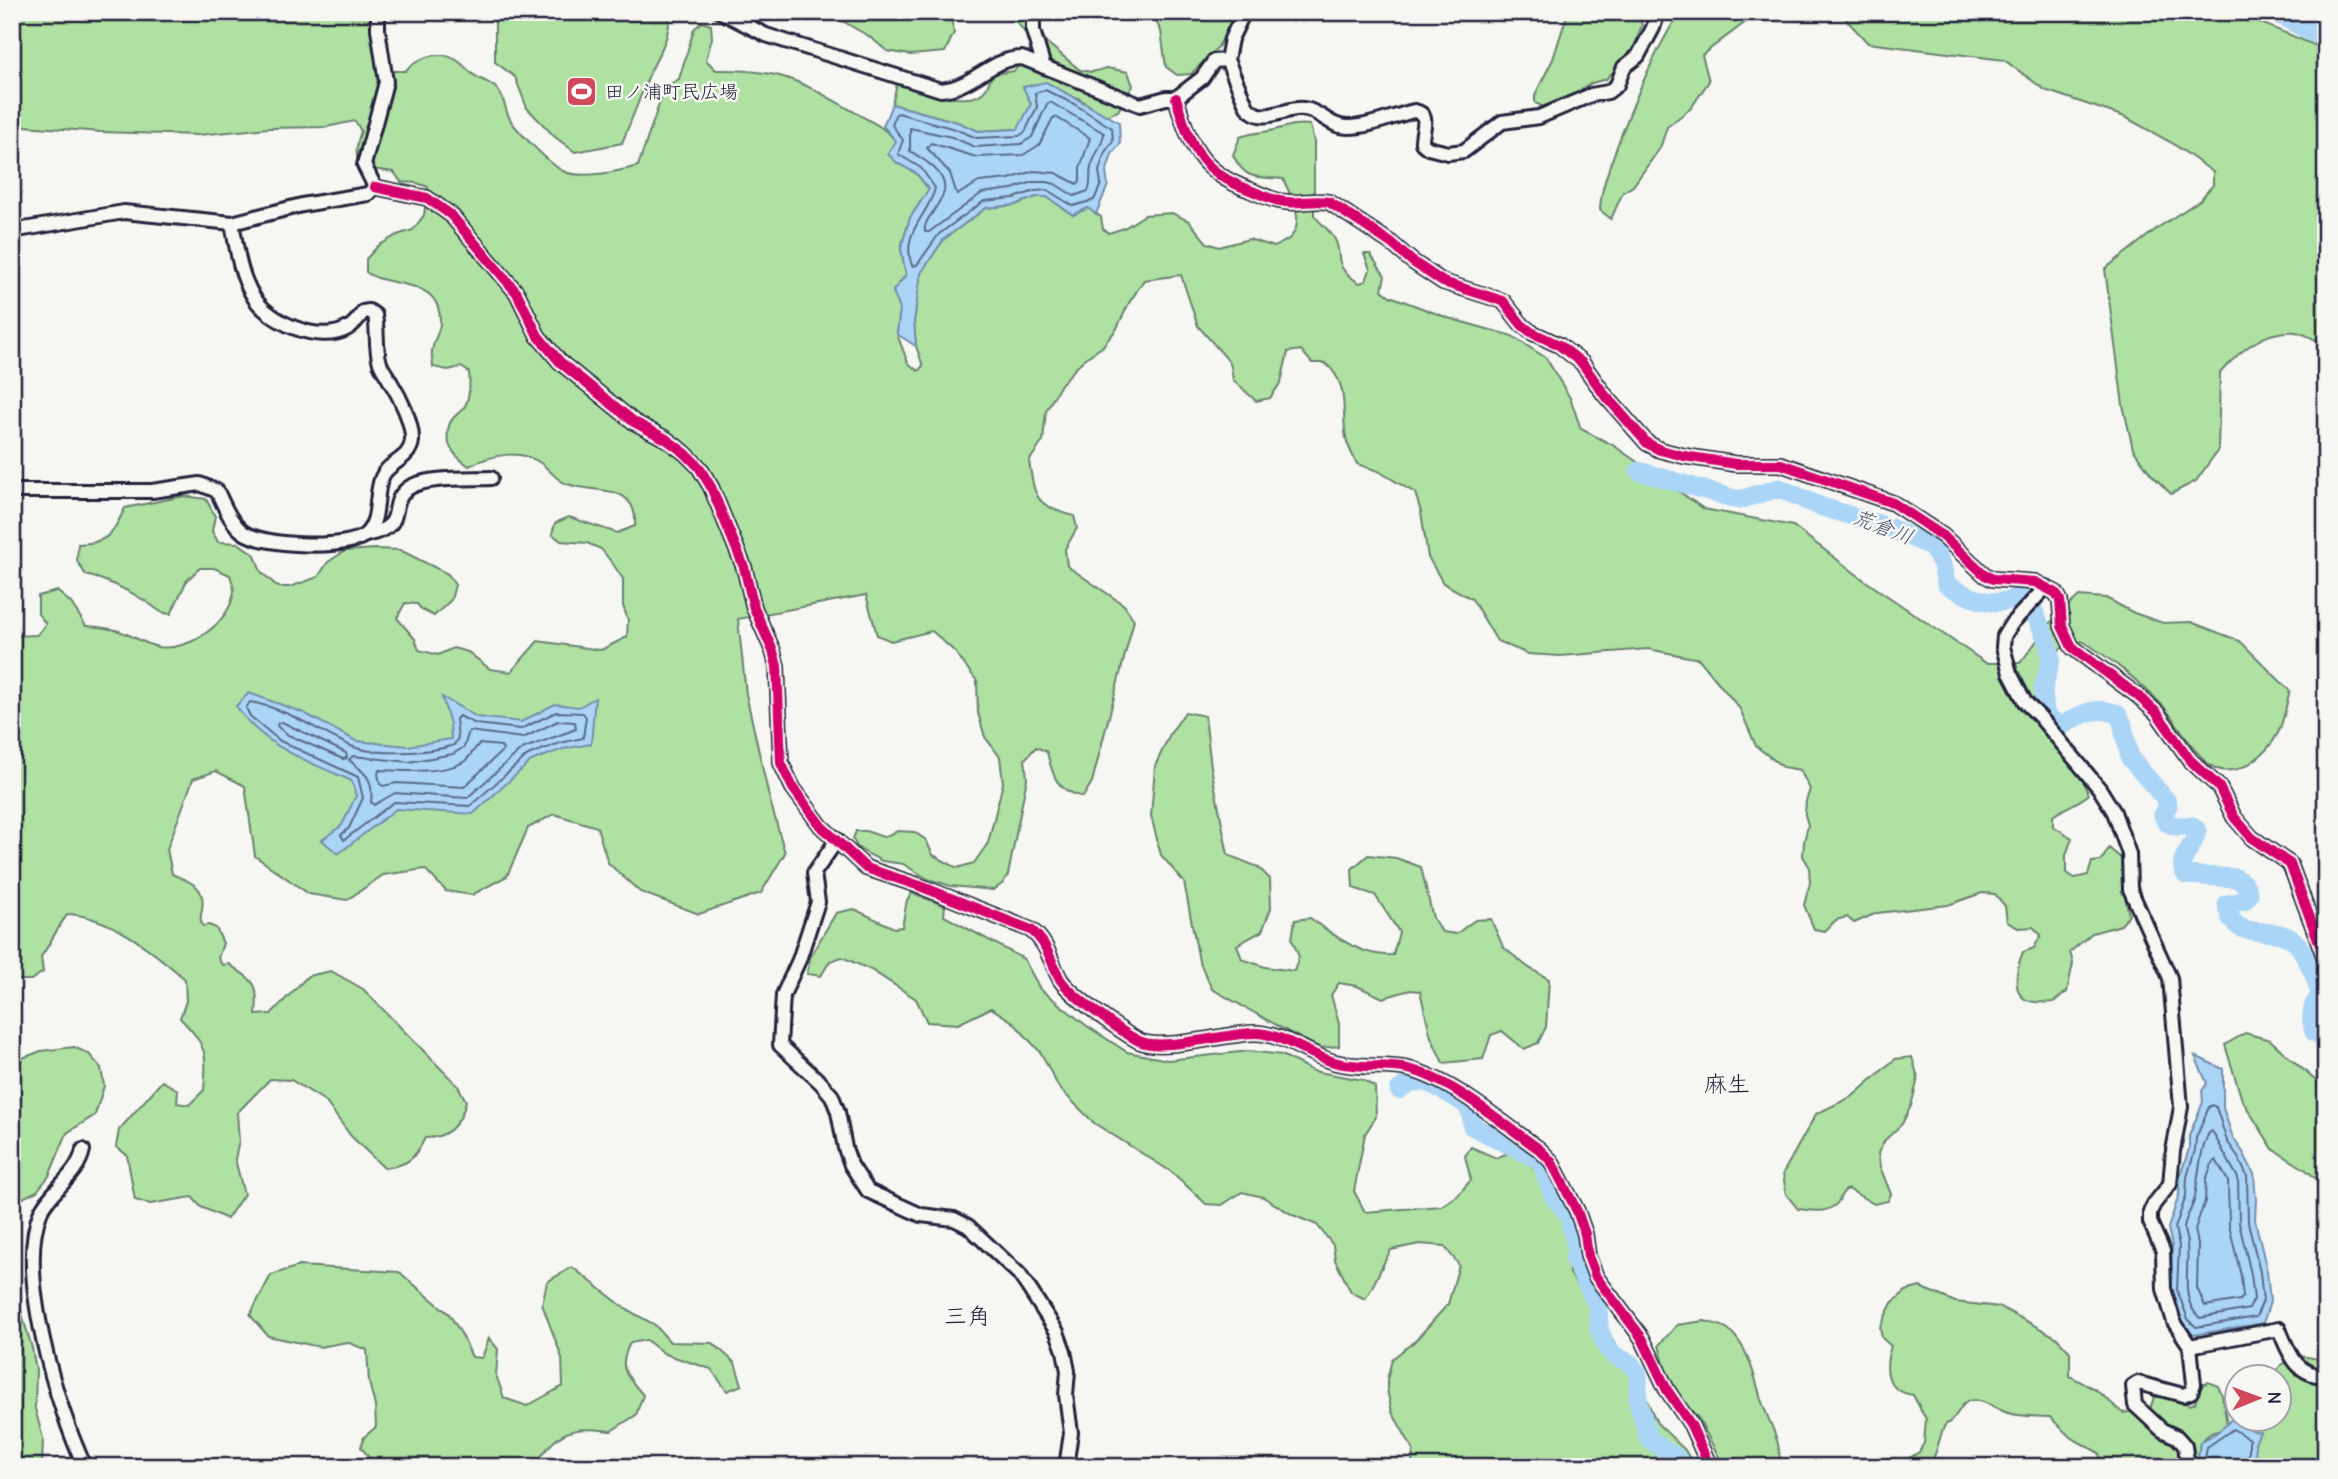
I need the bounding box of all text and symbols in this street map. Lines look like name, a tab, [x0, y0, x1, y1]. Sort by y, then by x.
sports icon: 田ノ浦町民広場	[565, 75, 599, 109]
place label: 田ノ浦町民広場	[605, 81, 738, 103]
water label: 荒倉川	[1849, 505, 1917, 549]
district label: 麻生	[1704, 1071, 1750, 1098]
district label: 三角	[944, 1303, 990, 1330]
north arrow	[2222, 1364, 2292, 1434]
text: N	[2263, 1391, 2285, 1404]

